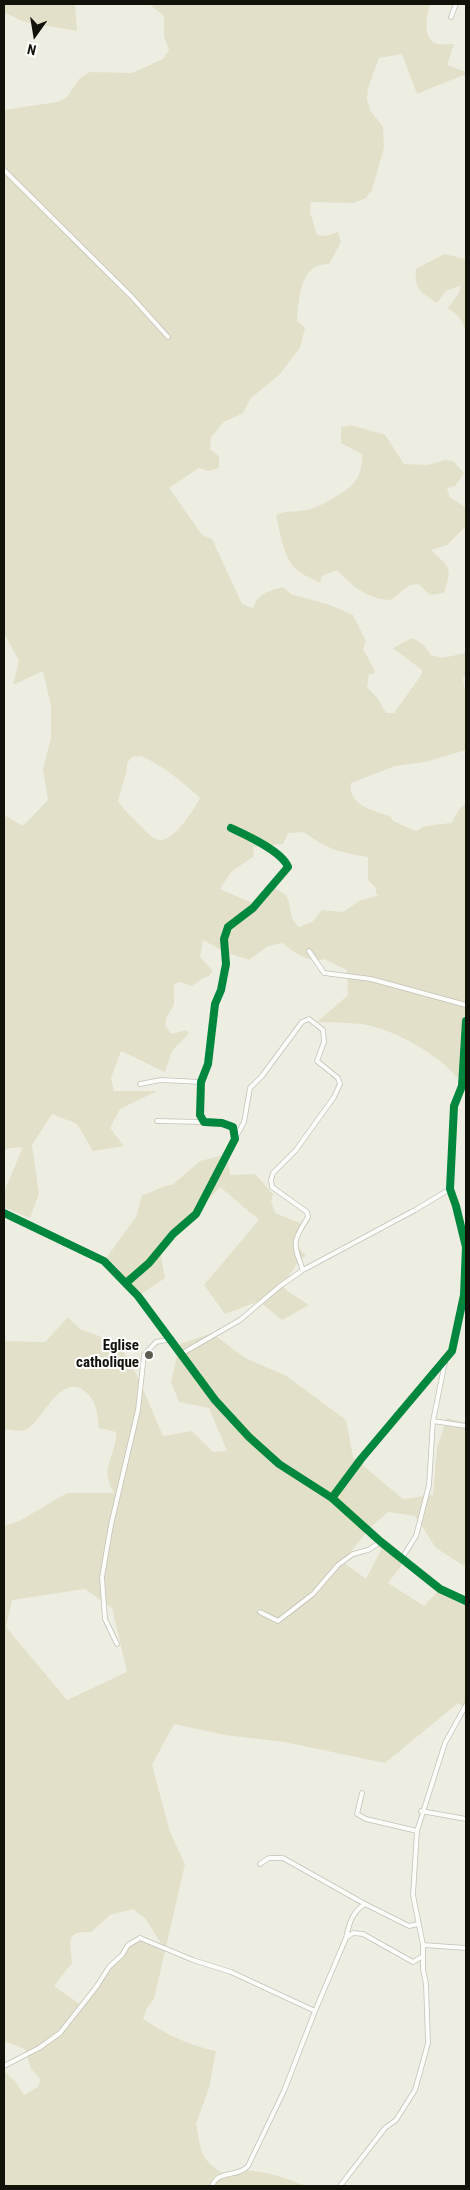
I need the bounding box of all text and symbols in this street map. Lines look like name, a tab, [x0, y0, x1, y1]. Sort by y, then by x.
north arrow	[10, 10, 60, 60]
text: N	[26, 41, 38, 58]
place label: Eglise catholique	[76, 1337, 139, 1372]
marker: Eglise catholique	[143, 1349, 155, 1361]

